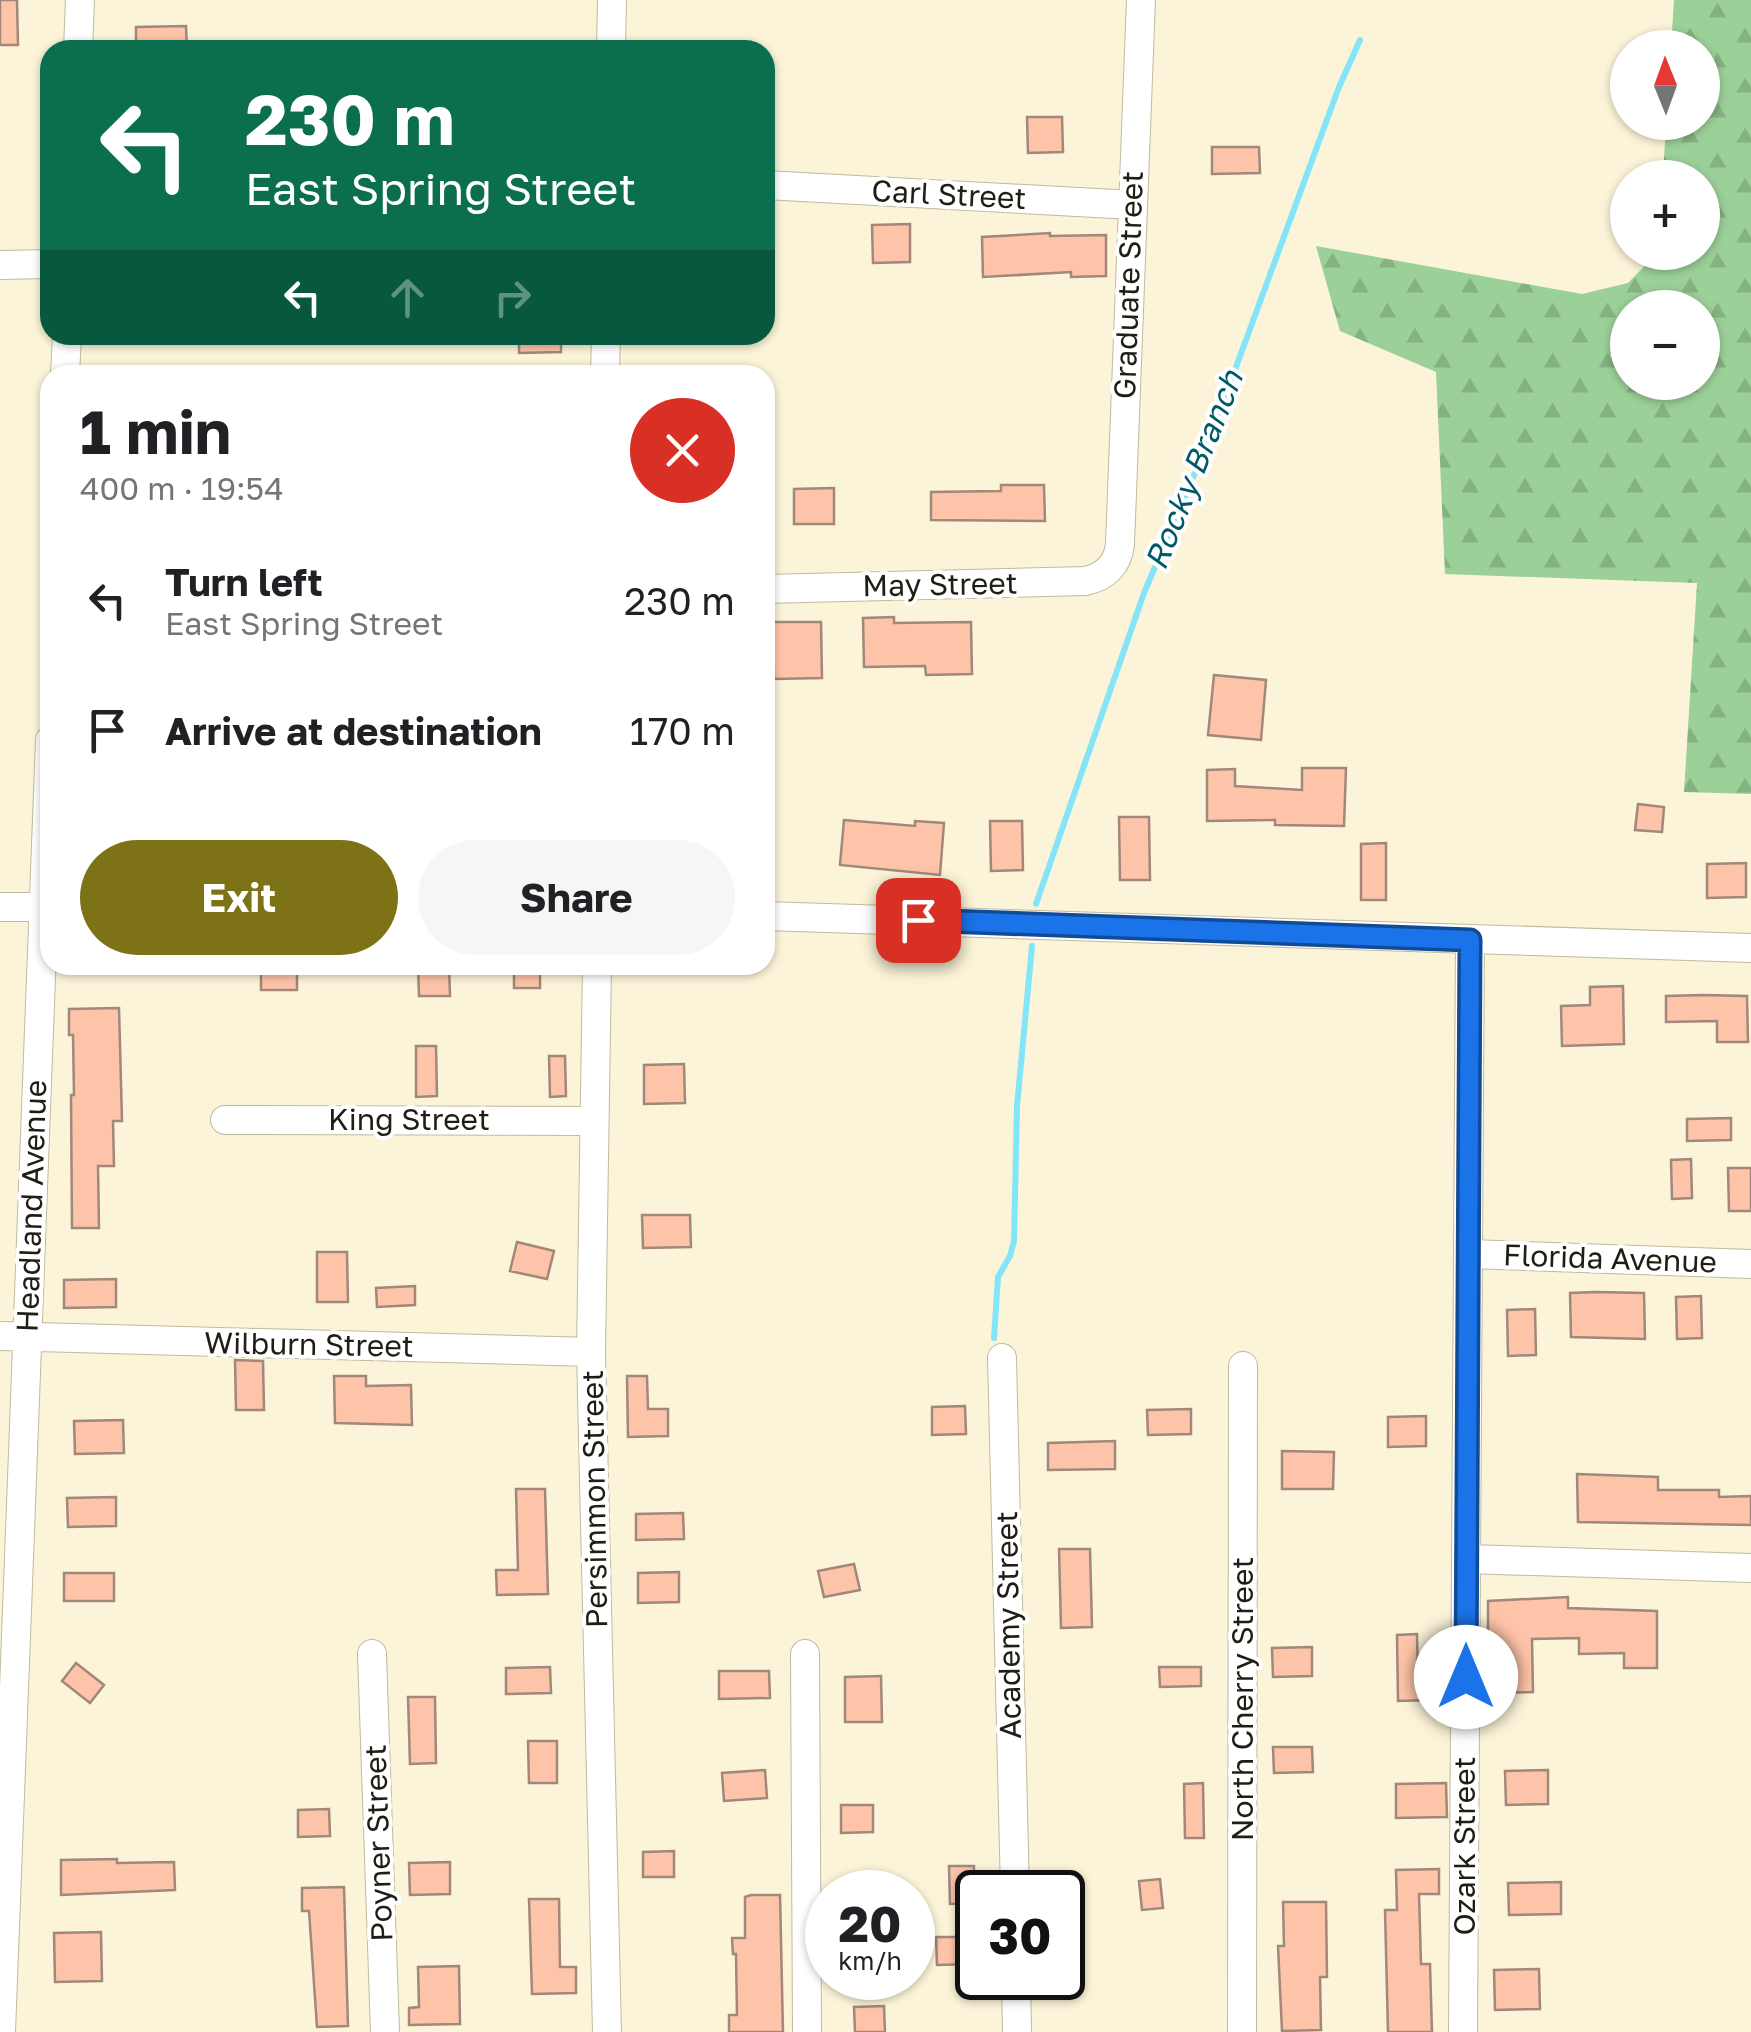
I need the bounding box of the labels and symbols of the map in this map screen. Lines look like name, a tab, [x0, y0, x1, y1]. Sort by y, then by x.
north arrow	[1610, 30, 1720, 140]
street label: Graduate Street	[1106, 170, 1150, 400]
street label: Carl Street	[871, 172, 1027, 216]
water label: Rocky Branch	[1136, 364, 1251, 575]
street label: May Street	[862, 565, 1018, 603]
pin	[876, 878, 961, 963]
street label: Headland Avenue	[9, 1079, 53, 1333]
street label: King Street	[328, 1101, 490, 1137]
street label: Florida Avenue	[1503, 1236, 1717, 1280]
street label: Wilburn Street	[204, 1324, 414, 1364]
street label: Persimmon Street	[574, 1370, 614, 1628]
street label: Academy Street	[988, 1511, 1028, 1739]
street label: North Cherry Street	[1224, 1557, 1260, 1841]
position arrow	[1414, 1625, 1518, 1729]
street label: Poyner Street	[357, 1744, 399, 1942]
street label: Ozark Street	[1446, 1756, 1482, 1936]
speed limit sign: 30	[955, 1870, 1085, 2000]

